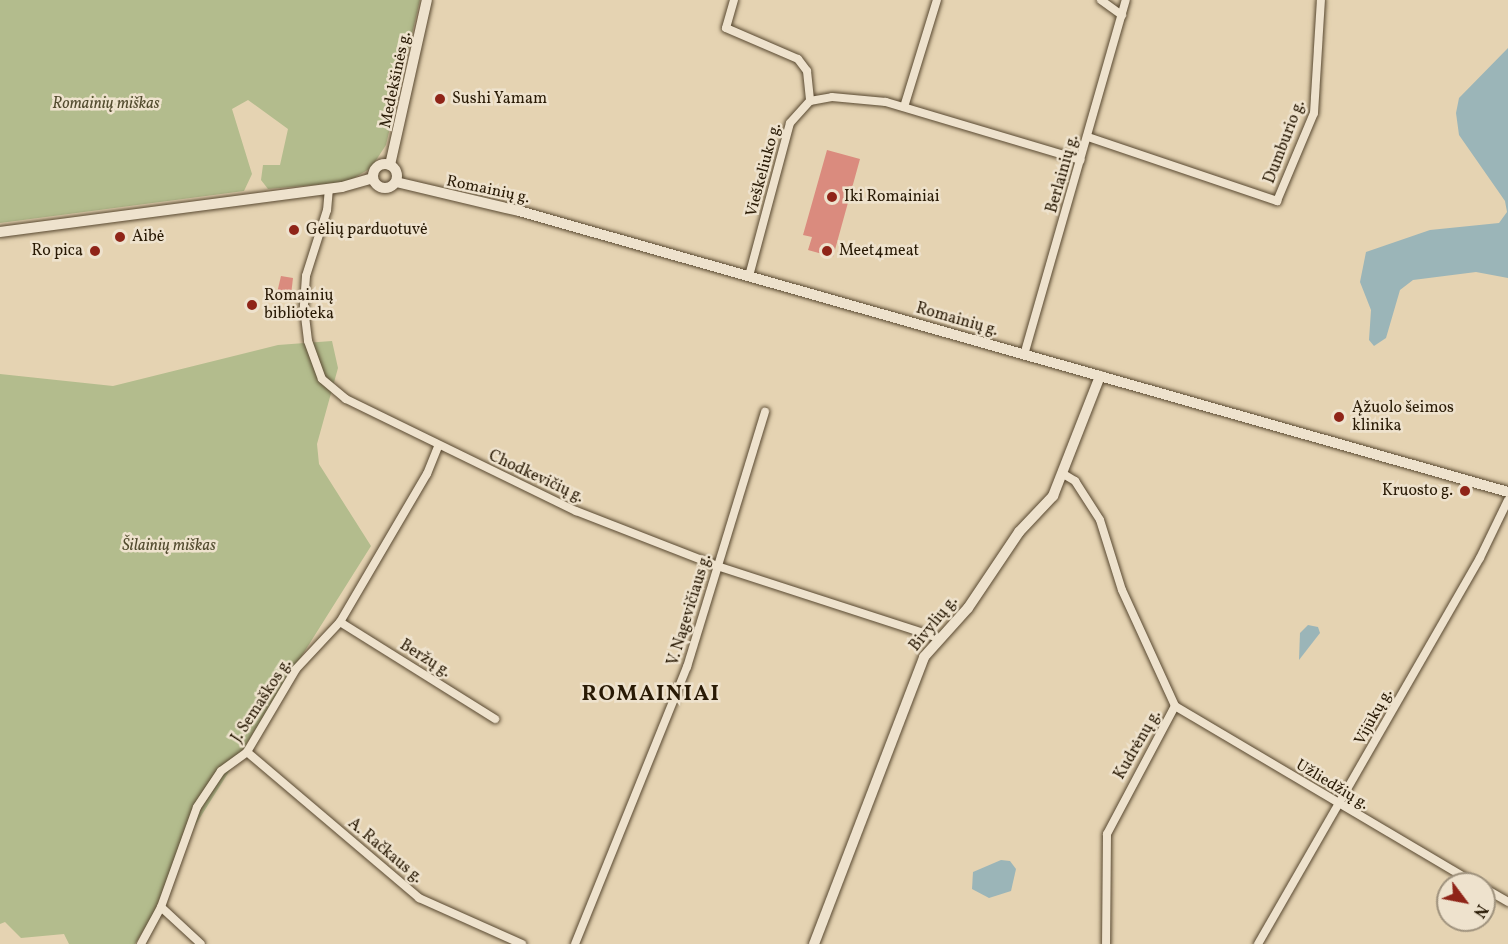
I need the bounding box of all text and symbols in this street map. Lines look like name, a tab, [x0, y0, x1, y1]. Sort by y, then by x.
street label: Medekšinės g.	[376, 30, 416, 130]
place label: Sushi Yamam	[452, 89, 548, 109]
marker: Sushi Yamam	[433, 92, 447, 106]
park label: Romainių miškas	[52, 94, 160, 114]
street label: Dumburio g.	[1260, 98, 1310, 186]
street label: Vieškeliuko g.	[742, 121, 786, 219]
street label: Berlainių g.	[1043, 133, 1083, 215]
street label: Romainių g.	[445, 172, 531, 208]
place label: Iki Romainiai	[844, 187, 940, 207]
marker: Iki Romainiai	[825, 190, 839, 204]
place label: Gėlių parduotuvė	[306, 220, 428, 240]
marker: Gėlių parduotuvė	[287, 223, 301, 237]
place label: Aibė	[132, 227, 164, 247]
marker: Aibė	[113, 230, 127, 244]
place label: Ro pica	[32, 241, 83, 261]
place label: Meet4meat	[839, 241, 919, 261]
marker: Ro pica	[88, 244, 102, 258]
marker: Meet4meat	[820, 244, 834, 258]
place label: Romainių biblioteka	[264, 286, 334, 324]
marker: Romainių biblioteka	[245, 298, 259, 312]
street label: Romainių g.	[914, 299, 1000, 341]
place label: Ąžuolo šeimos klinika	[1352, 398, 1454, 436]
marker: Ąžuolo šeimos klinika	[1330, 408, 1348, 426]
street label: Chodkevičių g.	[485, 447, 587, 507]
place label: Kruosto g.	[1382, 481, 1453, 501]
marker: Kruosto g.	[1458, 484, 1472, 498]
park label: Šilainių miškas	[122, 536, 216, 556]
street label: V. Nagevičiaus g.	[664, 552, 716, 668]
street label: Bivylių g.	[906, 592, 962, 656]
street label: Beržų g.	[396, 636, 454, 682]
street label: J. Semaškos g.	[228, 655, 296, 747]
district label: ROMAINIAI	[582, 682, 720, 708]
street label: Vijūkų g.	[1351, 686, 1397, 748]
street label: Kudrėnų g.	[1110, 707, 1166, 783]
street label: Užliedžių g.	[1292, 756, 1372, 814]
street label: A. Račkaus g.	[344, 814, 426, 888]
north arrow	[1436, 872, 1496, 932]
text: N	[1467, 900, 1492, 921]

